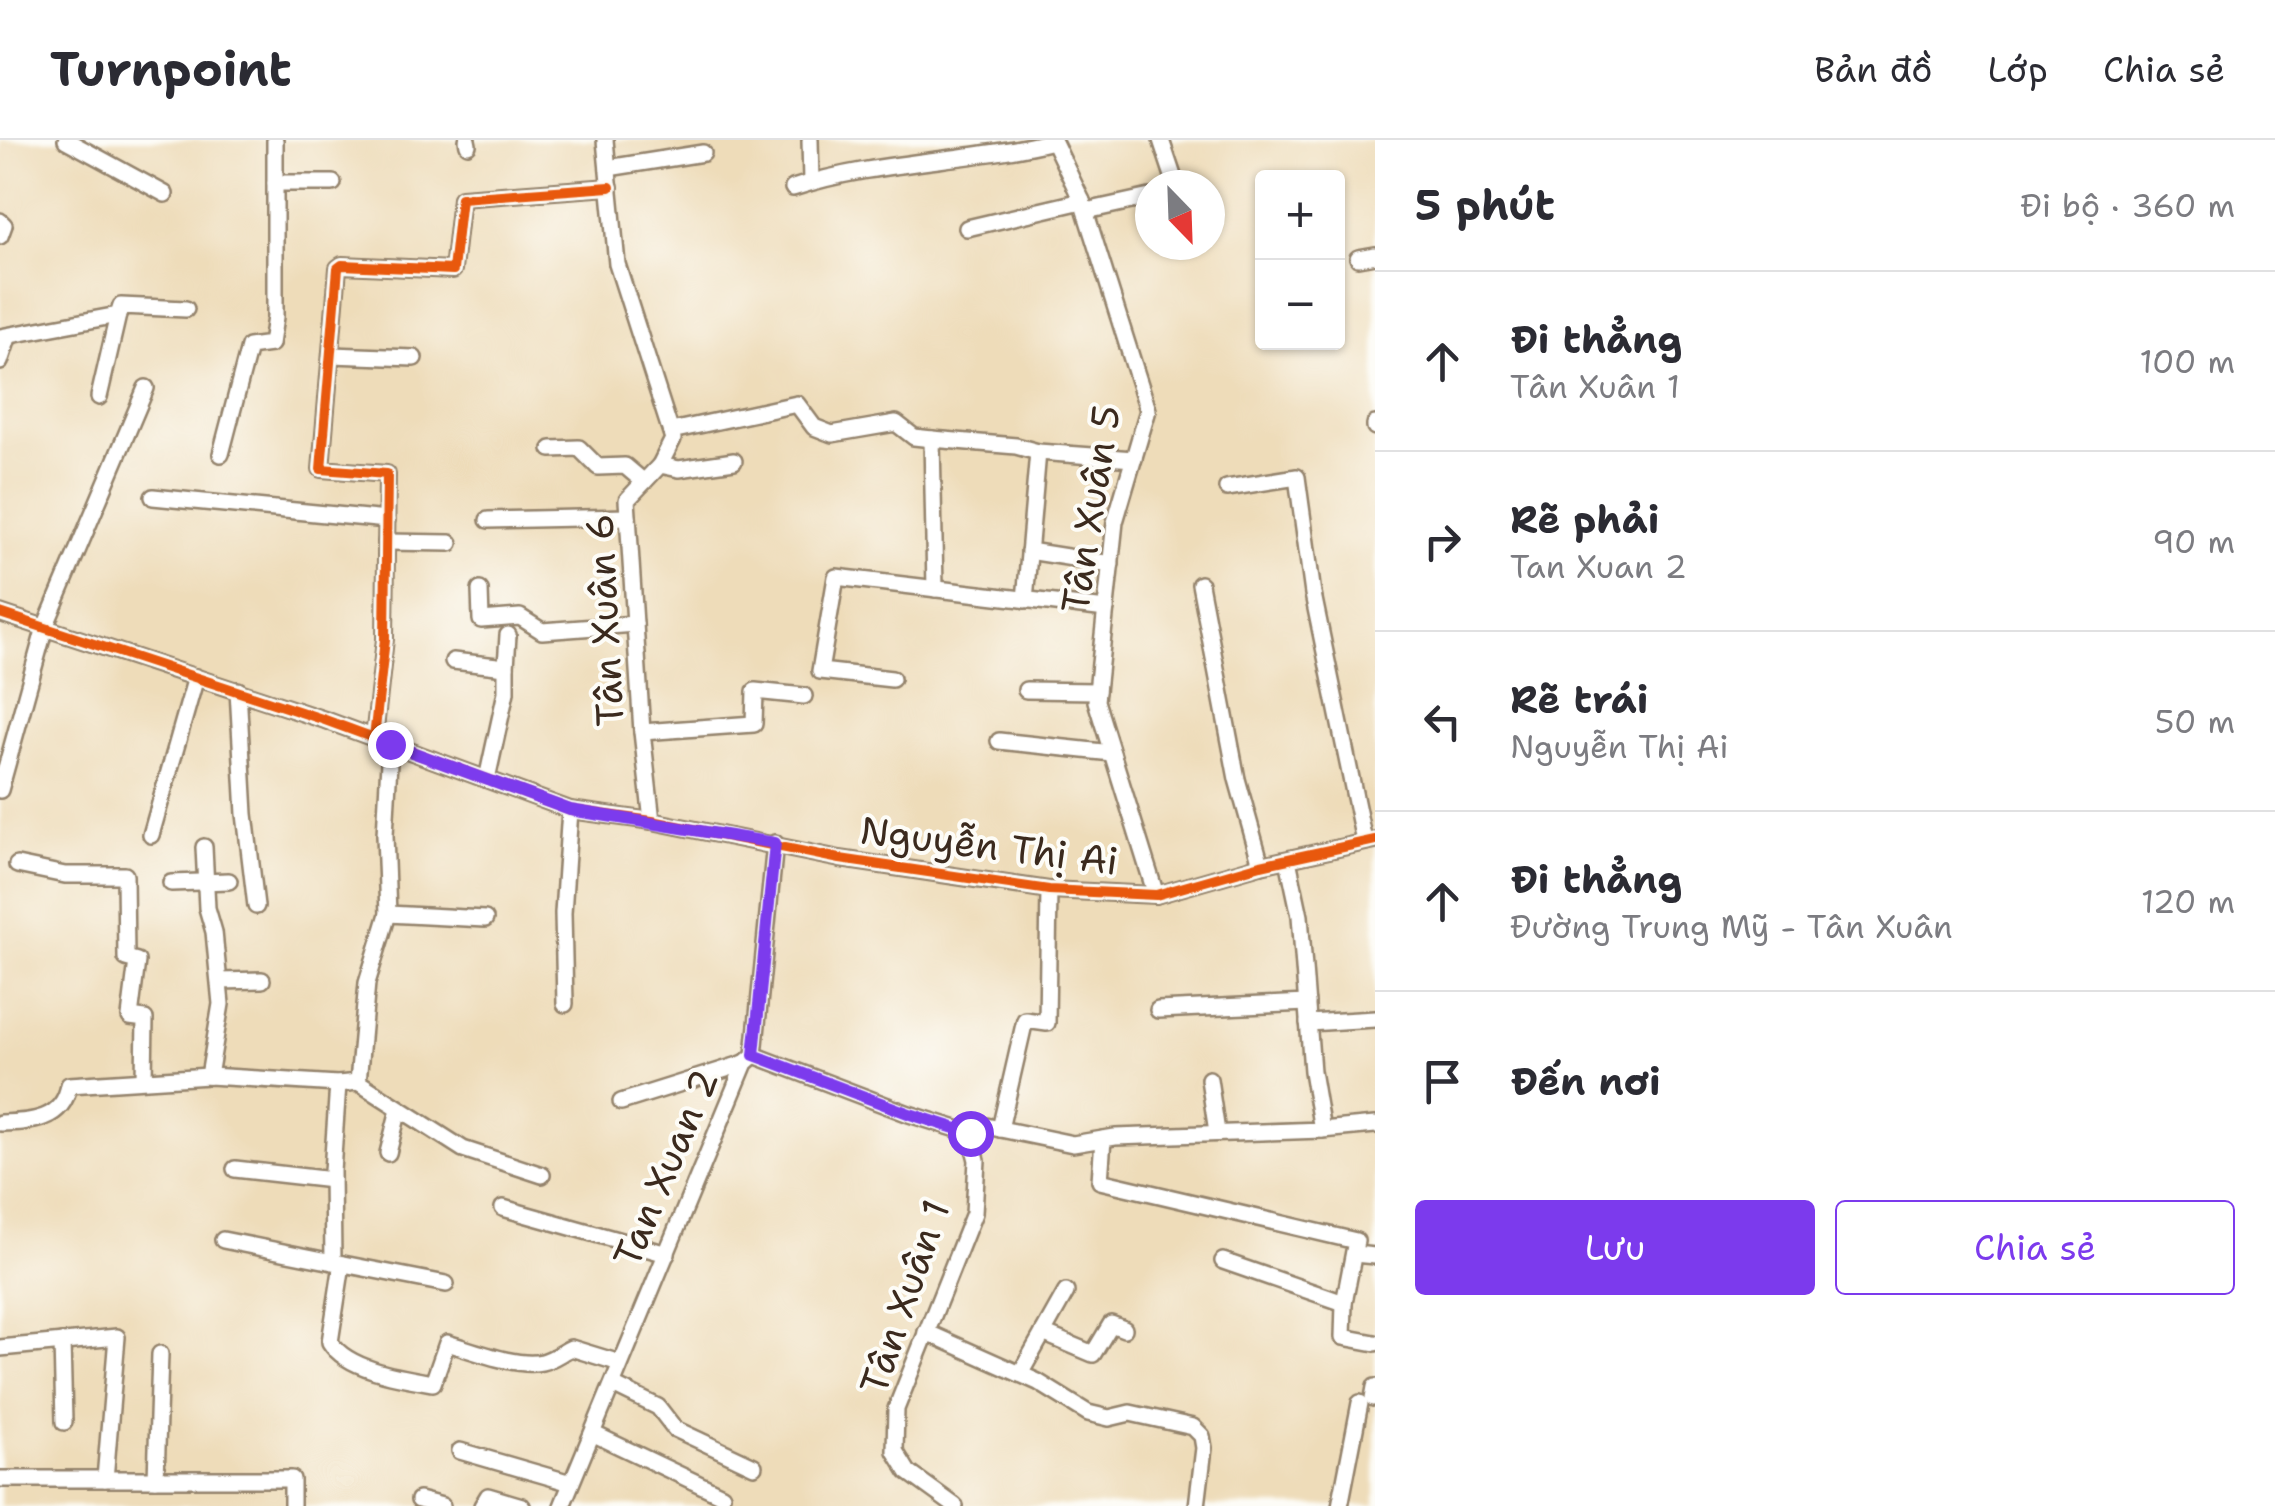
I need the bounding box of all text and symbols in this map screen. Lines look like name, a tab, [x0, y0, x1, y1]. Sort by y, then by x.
text: Turnpoint	[50, 37, 292, 101]
text: Bản đồ	[1814, 46, 1933, 93]
text: Lớp	[1988, 46, 2048, 93]
text: Chia sẻ	[2103, 46, 2225, 93]
north arrow	[1135, 170, 1225, 260]
map controls	[1255, 170, 1345, 350]
button: +	[1255, 170, 1345, 260]
text: 5 phút	[1415, 177, 1555, 233]
text: Đi bộ · 360 m	[2020, 184, 2235, 227]
button: −	[1255, 260, 1345, 350]
text: Đi thẳng	[1510, 314, 1682, 365]
icon: ahead	[1415, 334, 1470, 389]
text: 100 m	[2139, 340, 2235, 383]
text: Tân Xuân 1	[1510, 365, 1680, 408]
street label: Tân Xuân 5	[1049, 401, 1132, 616]
text: Rẽ phải	[1510, 494, 1659, 545]
street label: Tân Xuân 6	[573, 512, 636, 728]
icon: right	[1415, 514, 1470, 569]
text: 90 m	[2152, 520, 2235, 563]
text: Tan Xuan 2	[1510, 545, 1687, 588]
text: Rẽ trái	[1510, 674, 1648, 725]
icon: left	[1415, 694, 1470, 749]
text: 50 m	[2155, 700, 2235, 743]
route end	[368, 722, 414, 768]
text: Nguyễn Thị Ai	[1510, 725, 1728, 768]
street label: Nguyễn Thị Ai	[857, 804, 1121, 887]
text: Đi thẳng	[1510, 854, 1682, 905]
icon: ahead	[1415, 874, 1470, 929]
text: 120 m	[2141, 880, 2235, 923]
text: Đường Trung Mỹ - Tân Xuân	[1510, 905, 1953, 948]
icon: arrive	[1415, 1054, 1470, 1109]
text: Đến nơi	[1510, 1056, 1661, 1107]
street label: Tan Xuan 2	[601, 1061, 730, 1274]
route start	[948, 1111, 994, 1157]
street label: Tân Xuân 1	[848, 1193, 962, 1401]
button: Lưu	[1415, 1200, 1815, 1295]
button: Chia sẻ	[1835, 1200, 2235, 1295]

